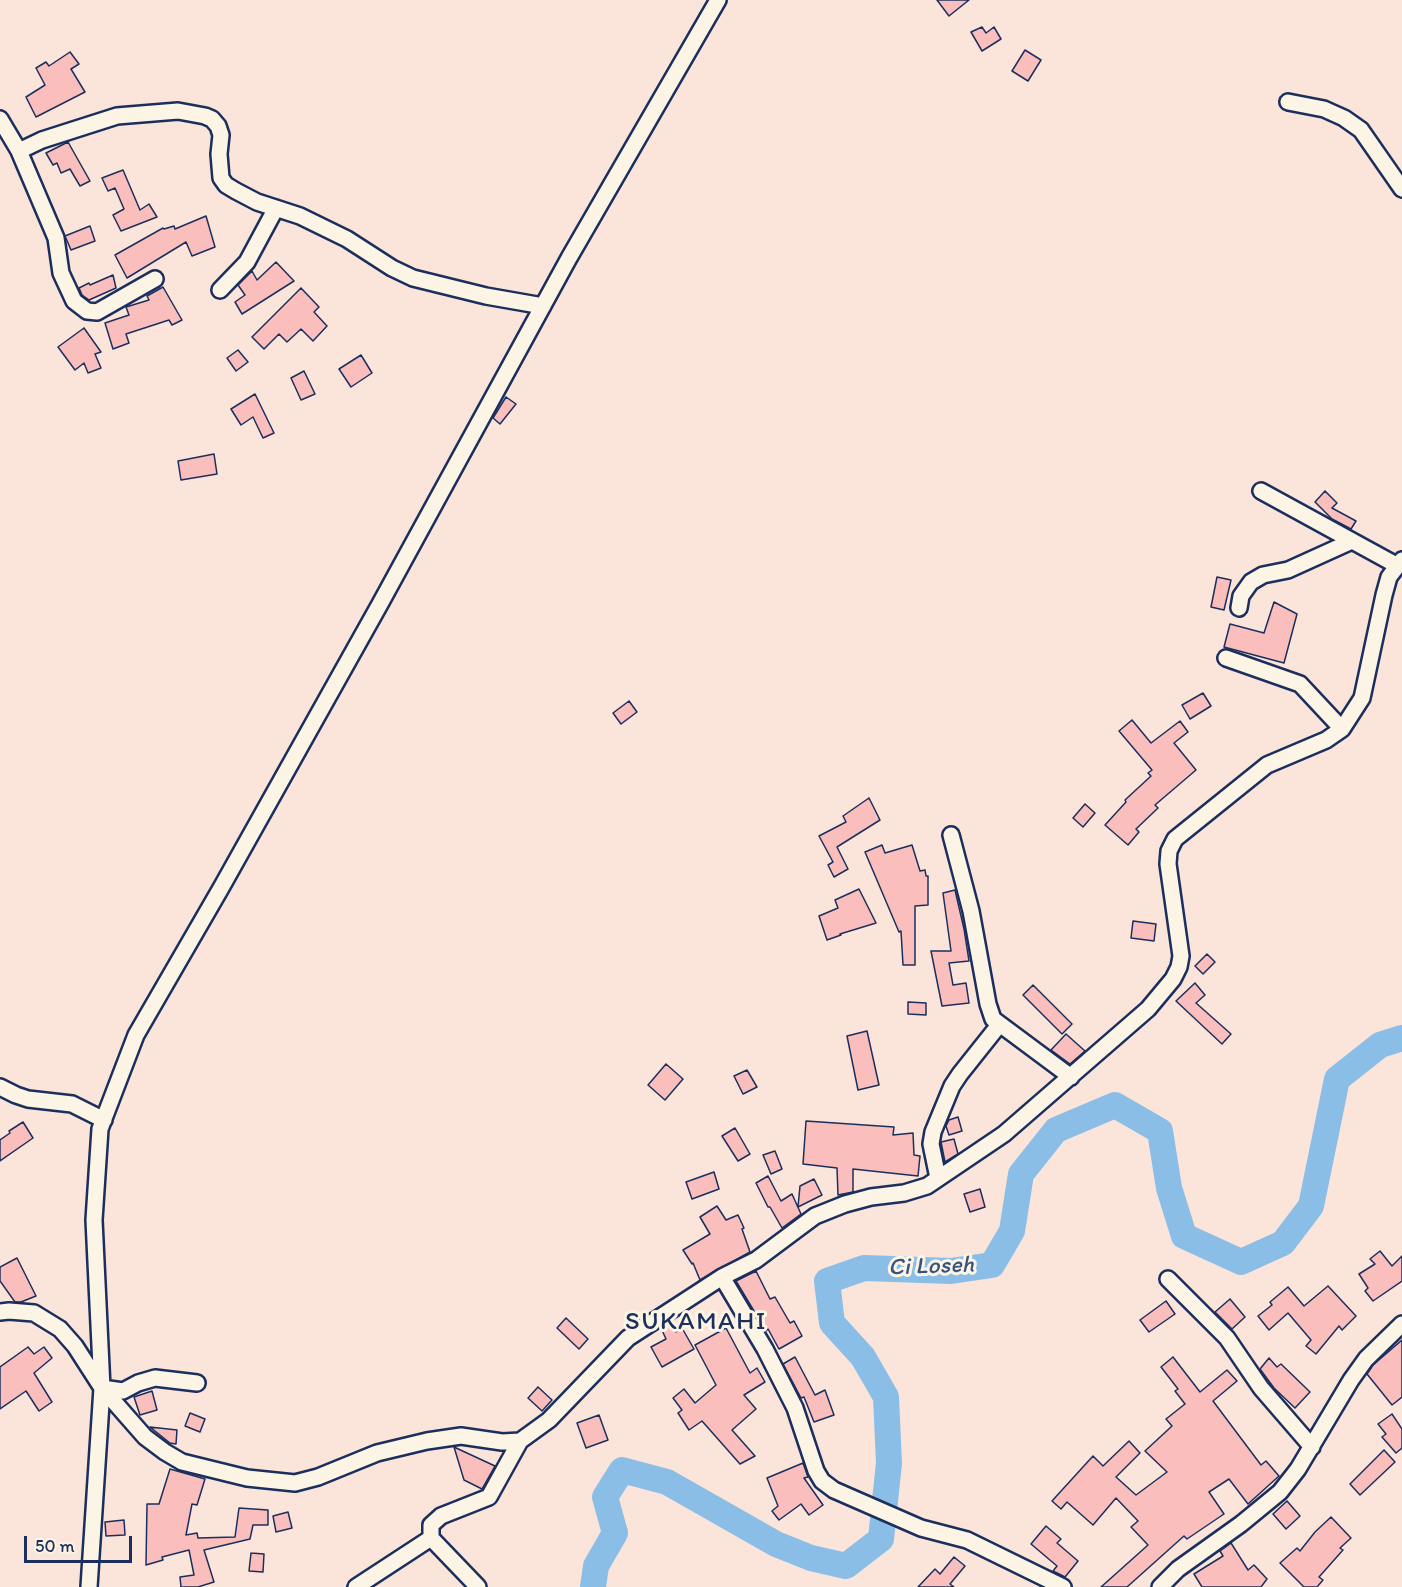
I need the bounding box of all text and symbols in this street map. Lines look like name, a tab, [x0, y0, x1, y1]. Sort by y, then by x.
water label: Ci Loseh	[888, 1251, 974, 1283]
district label: SUKAMAHI	[625, 1306, 767, 1338]
scale bar	[27, 1524, 135, 1562]
text: 50 m	[35, 1535, 75, 1557]

